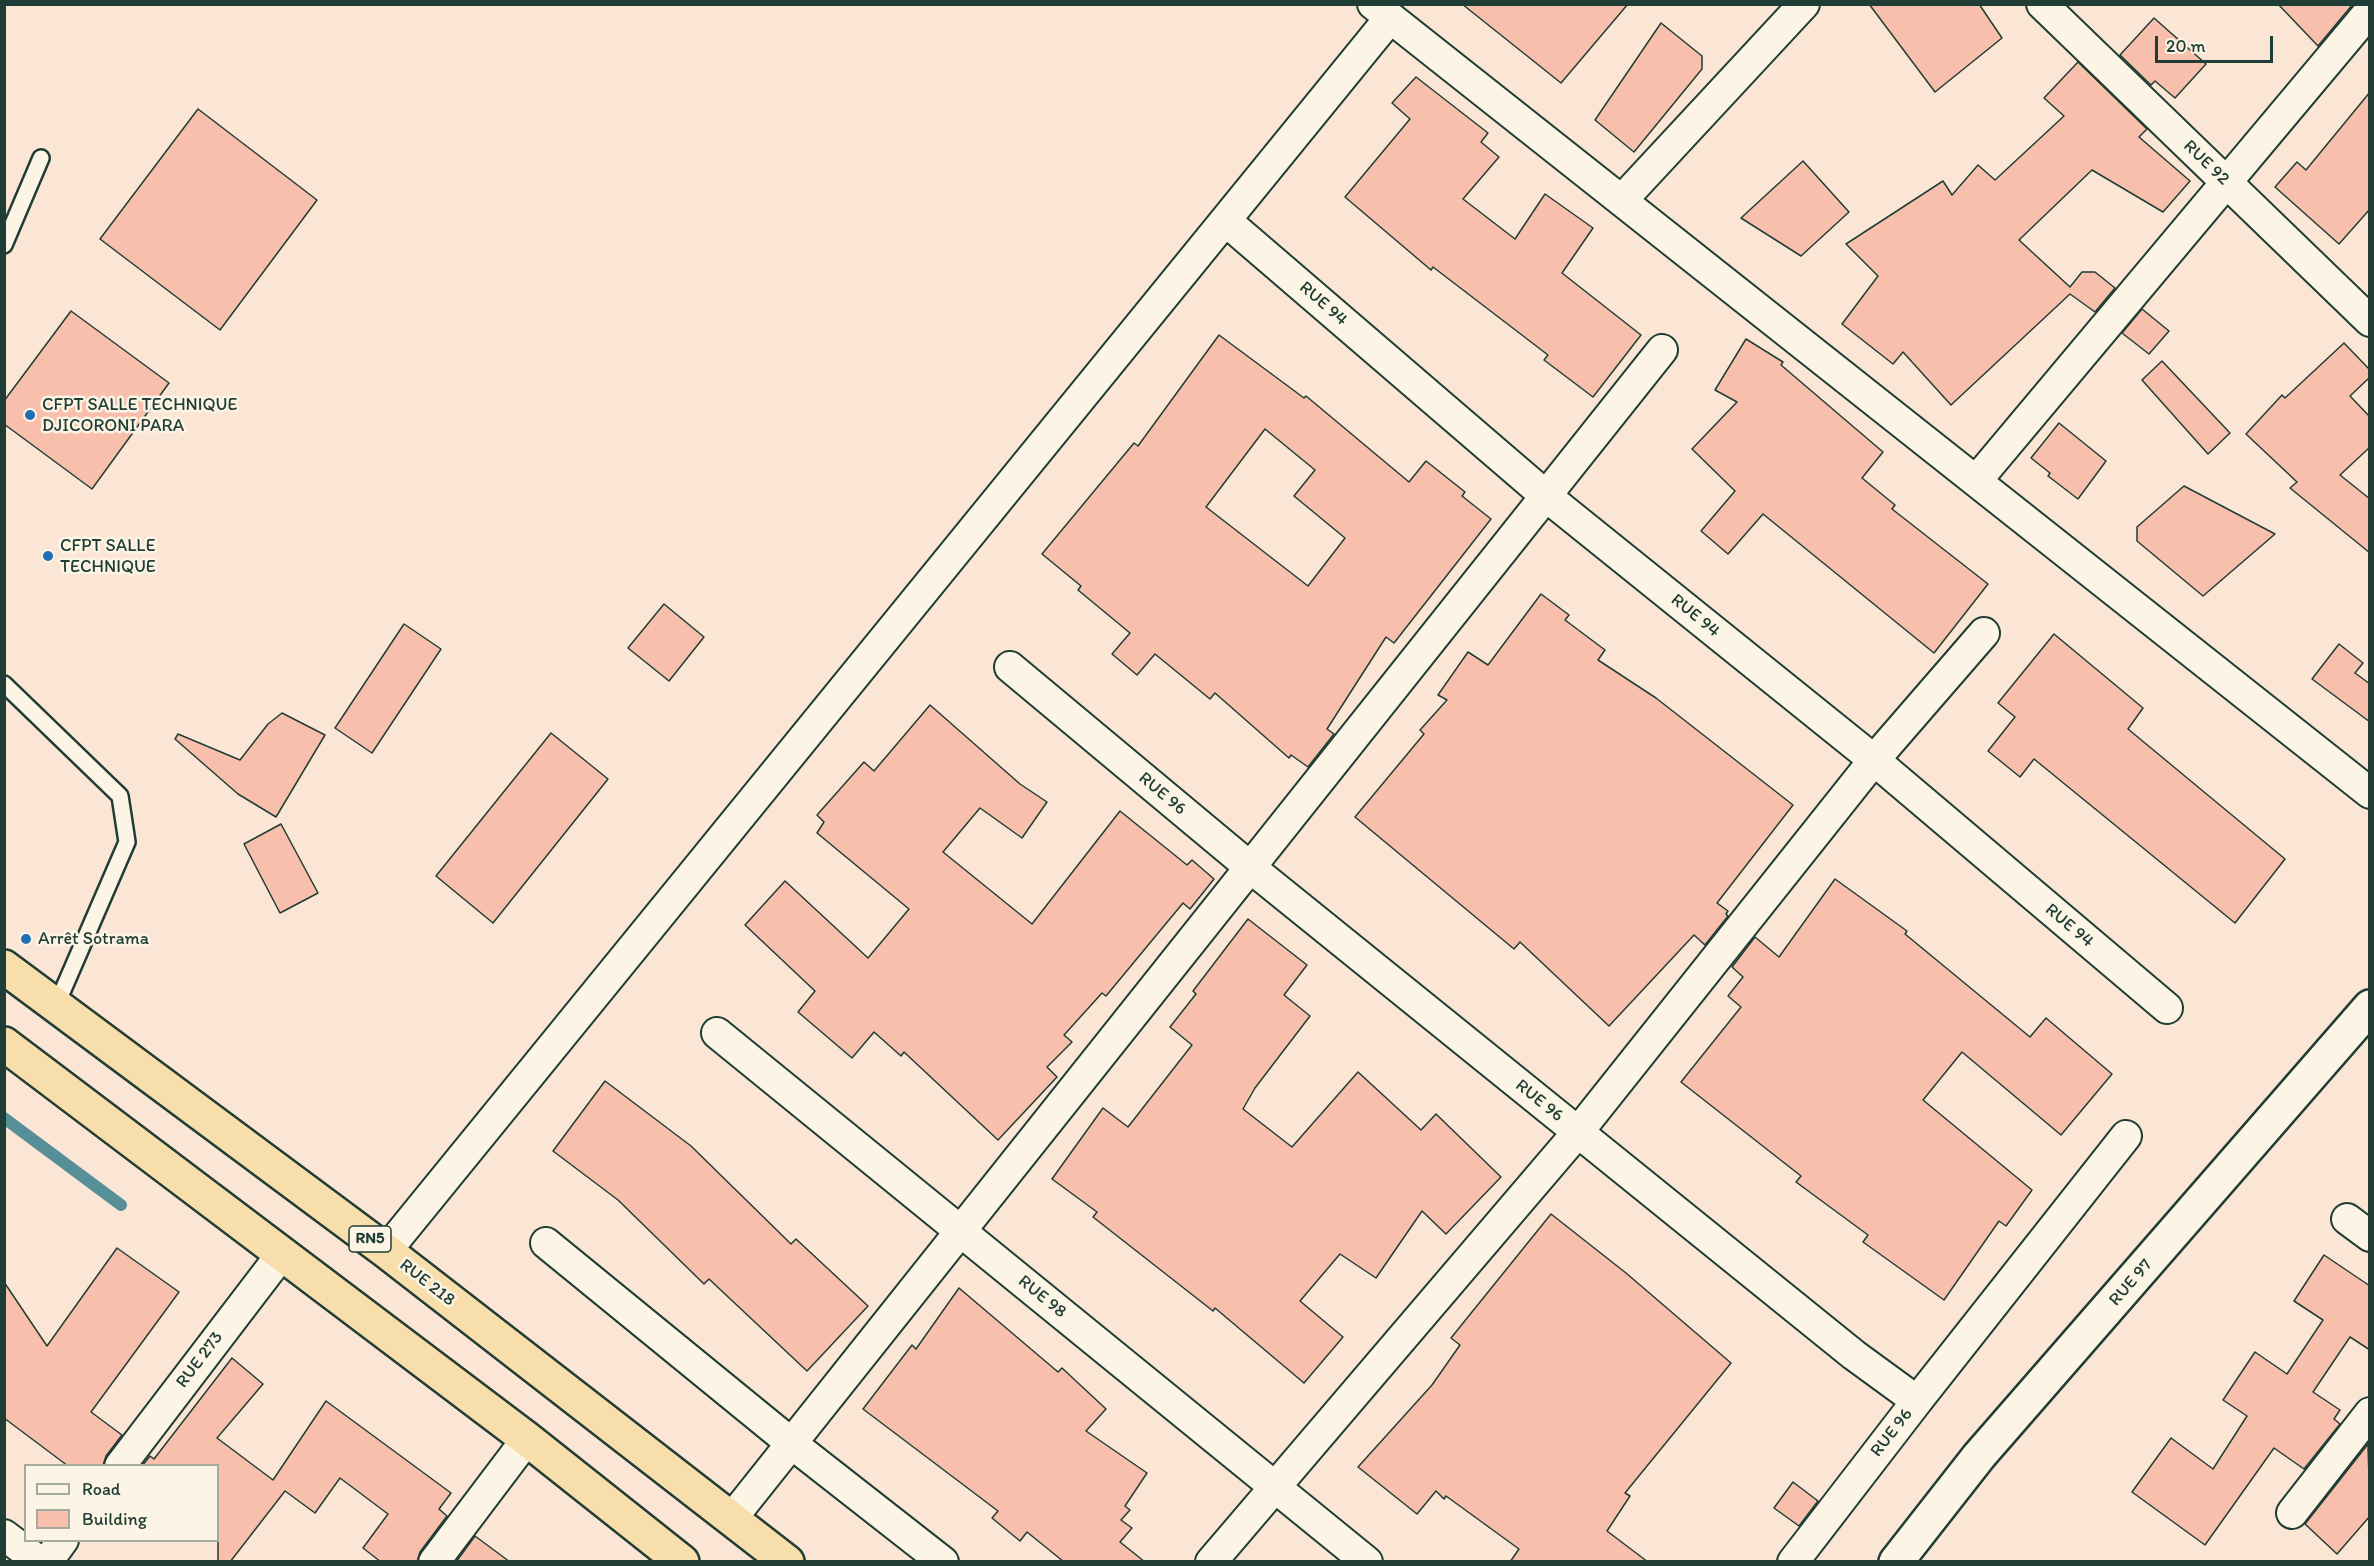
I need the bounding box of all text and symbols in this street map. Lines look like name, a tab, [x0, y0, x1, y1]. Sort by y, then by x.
scale bar	[2158, 24, 2276, 62]
text: 20 m	[2166, 35, 2206, 57]
street label: RUE 92	[2178, 136, 2234, 190]
street label: RUE 94	[1294, 277, 1352, 331]
place label: CFPT SALLE TECHNIQUE DJICORONI PARA	[42, 394, 237, 436]
marker: CFPT SALLE TECHNIQUE DJICORONI PARA	[23, 408, 37, 422]
place label: CFPT SALLE TECHNIQUE	[60, 535, 156, 578]
marker: CFPT SALLE TECHNIQUE	[41, 549, 55, 563]
street label: RUE 94	[1666, 590, 1724, 642]
street label: RUE 96	[1134, 768, 1190, 820]
street label: RUE 94	[2040, 899, 2098, 953]
place label: Arrêt Sotrama	[38, 928, 149, 950]
marker: Arrêt Sotrama	[19, 932, 33, 946]
street label: RUE 96	[1510, 1075, 1568, 1127]
road number: RN5	[349, 1226, 391, 1252]
street label: RUE 218	[395, 1255, 459, 1311]
street label: RUE 97	[2105, 1255, 2157, 1311]
street label: RUE 98	[1013, 1271, 1071, 1323]
street label: RUE 273	[172, 1327, 228, 1393]
street label: RUE 96	[1866, 1404, 1918, 1462]
legend	[24, 1464, 219, 1542]
text: Road	[82, 1478, 121, 1500]
text: Building	[82, 1508, 147, 1530]

